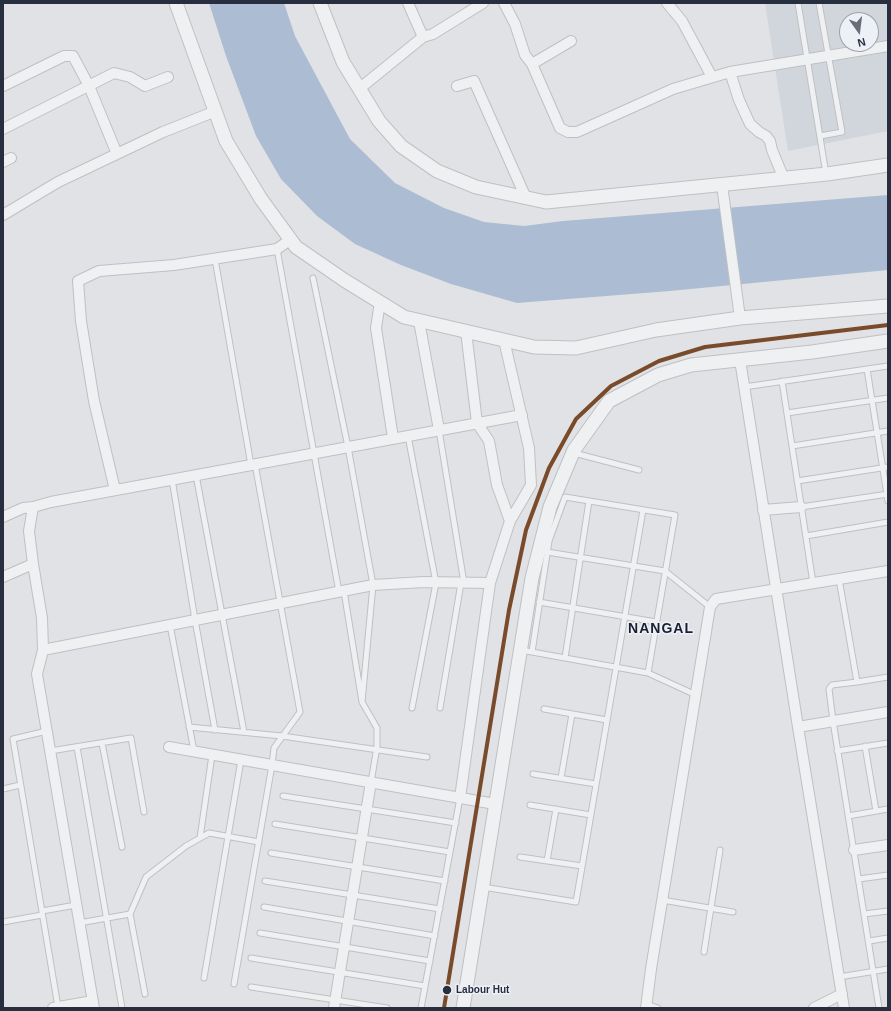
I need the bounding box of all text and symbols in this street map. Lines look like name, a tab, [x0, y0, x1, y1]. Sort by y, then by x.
north arrow	[839, 12, 879, 52]
text: N	[856, 36, 867, 49]
district label: NANGAL	[628, 621, 694, 637]
marker: Labour Hut	[441, 984, 453, 996]
place label: Labour Hut	[456, 984, 509, 996]

